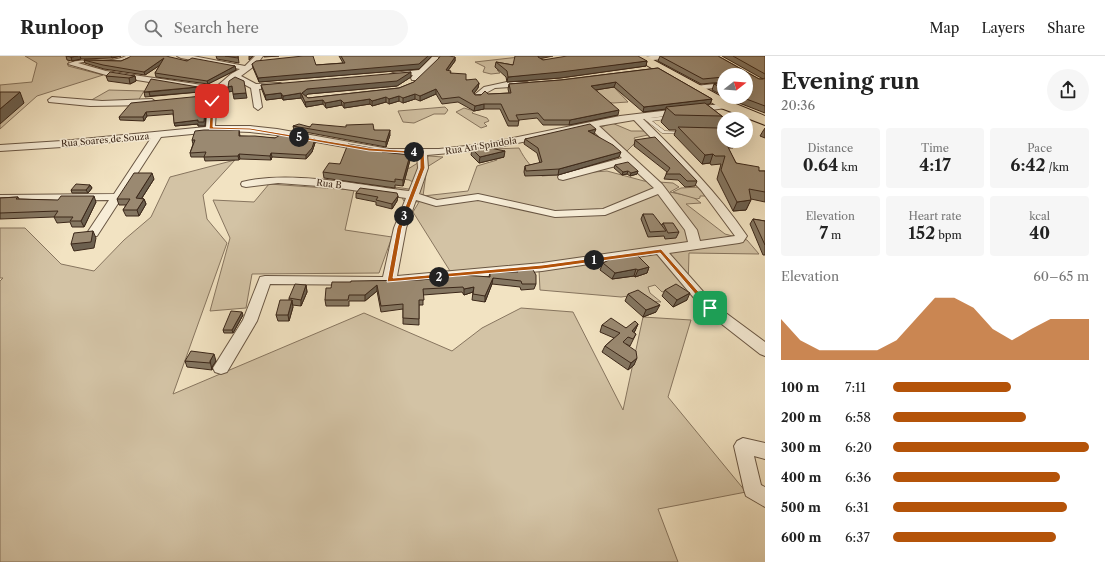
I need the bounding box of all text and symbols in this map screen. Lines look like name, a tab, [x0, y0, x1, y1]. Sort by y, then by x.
search box	[128, 10, 408, 46]
text: Runloop	[20, 16, 104, 39]
icon: search	[142, 17, 164, 39]
text: Search here	[174, 18, 259, 37]
text: Map	[929, 19, 959, 37]
text: Layers	[981, 19, 1025, 37]
text: Share	[1047, 19, 1085, 37]
north arrow	[717, 68, 753, 104]
map controls	[717, 68, 753, 148]
text: Evening run	[781, 68, 920, 95]
button: share	[1047, 69, 1089, 111]
pin	[195, 84, 229, 118]
icon: check	[201, 90, 223, 112]
text: 20:36	[781, 97, 815, 113]
button: layers	[717, 112, 753, 148]
pin: 5	[289, 127, 309, 147]
street label: Rua Soares de Souza	[60, 130, 150, 149]
text: 5	[296, 130, 302, 144]
street label: Rua Ari Spindola	[444, 134, 518, 157]
text: Distance	[808, 141, 853, 155]
text: Time	[921, 141, 949, 155]
text: Pace	[1027, 141, 1052, 155]
pin: 4	[404, 142, 424, 162]
text: 4	[411, 145, 417, 159]
text: 0.64	[803, 155, 838, 175]
text: 4:17	[919, 155, 951, 175]
text: 6:42	[1010, 155, 1046, 175]
text: km	[838, 160, 858, 174]
text: /km	[1046, 160, 1069, 174]
street label: Rua B	[316, 176, 342, 191]
pin: 3	[394, 206, 414, 226]
text: 3	[401, 209, 407, 223]
text: Elevation	[806, 209, 855, 223]
text: Heart rate	[908, 209, 962, 223]
text: kcal	[1029, 209, 1050, 223]
text: 7	[819, 223, 828, 243]
text: 152	[908, 223, 935, 243]
text: 40	[1029, 223, 1050, 243]
text: m	[828, 228, 841, 242]
text: bpm	[935, 228, 962, 242]
pin: 1	[584, 250, 604, 270]
text: 1	[592, 253, 596, 267]
pin: 2	[429, 267, 449, 287]
text: Elevation	[781, 268, 839, 284]
text: 60–65 m	[1033, 268, 1089, 284]
text: 2	[436, 270, 442, 284]
pin	[693, 291, 727, 325]
icon: arrive	[699, 297, 721, 319]
text: 100 m	[781, 379, 820, 395]
text: 7:11	[845, 379, 866, 395]
text: 200 m	[781, 409, 821, 425]
text: 6:58	[845, 409, 871, 425]
text: 300 m	[781, 439, 821, 455]
text: 6:20	[845, 439, 872, 455]
text: 400 m	[781, 469, 821, 485]
text: 6:36	[845, 469, 871, 485]
text: 500 m	[781, 499, 821, 515]
text: 6:31	[845, 499, 869, 515]
text: 600 m	[781, 529, 822, 545]
text: 6:37	[845, 529, 870, 545]

